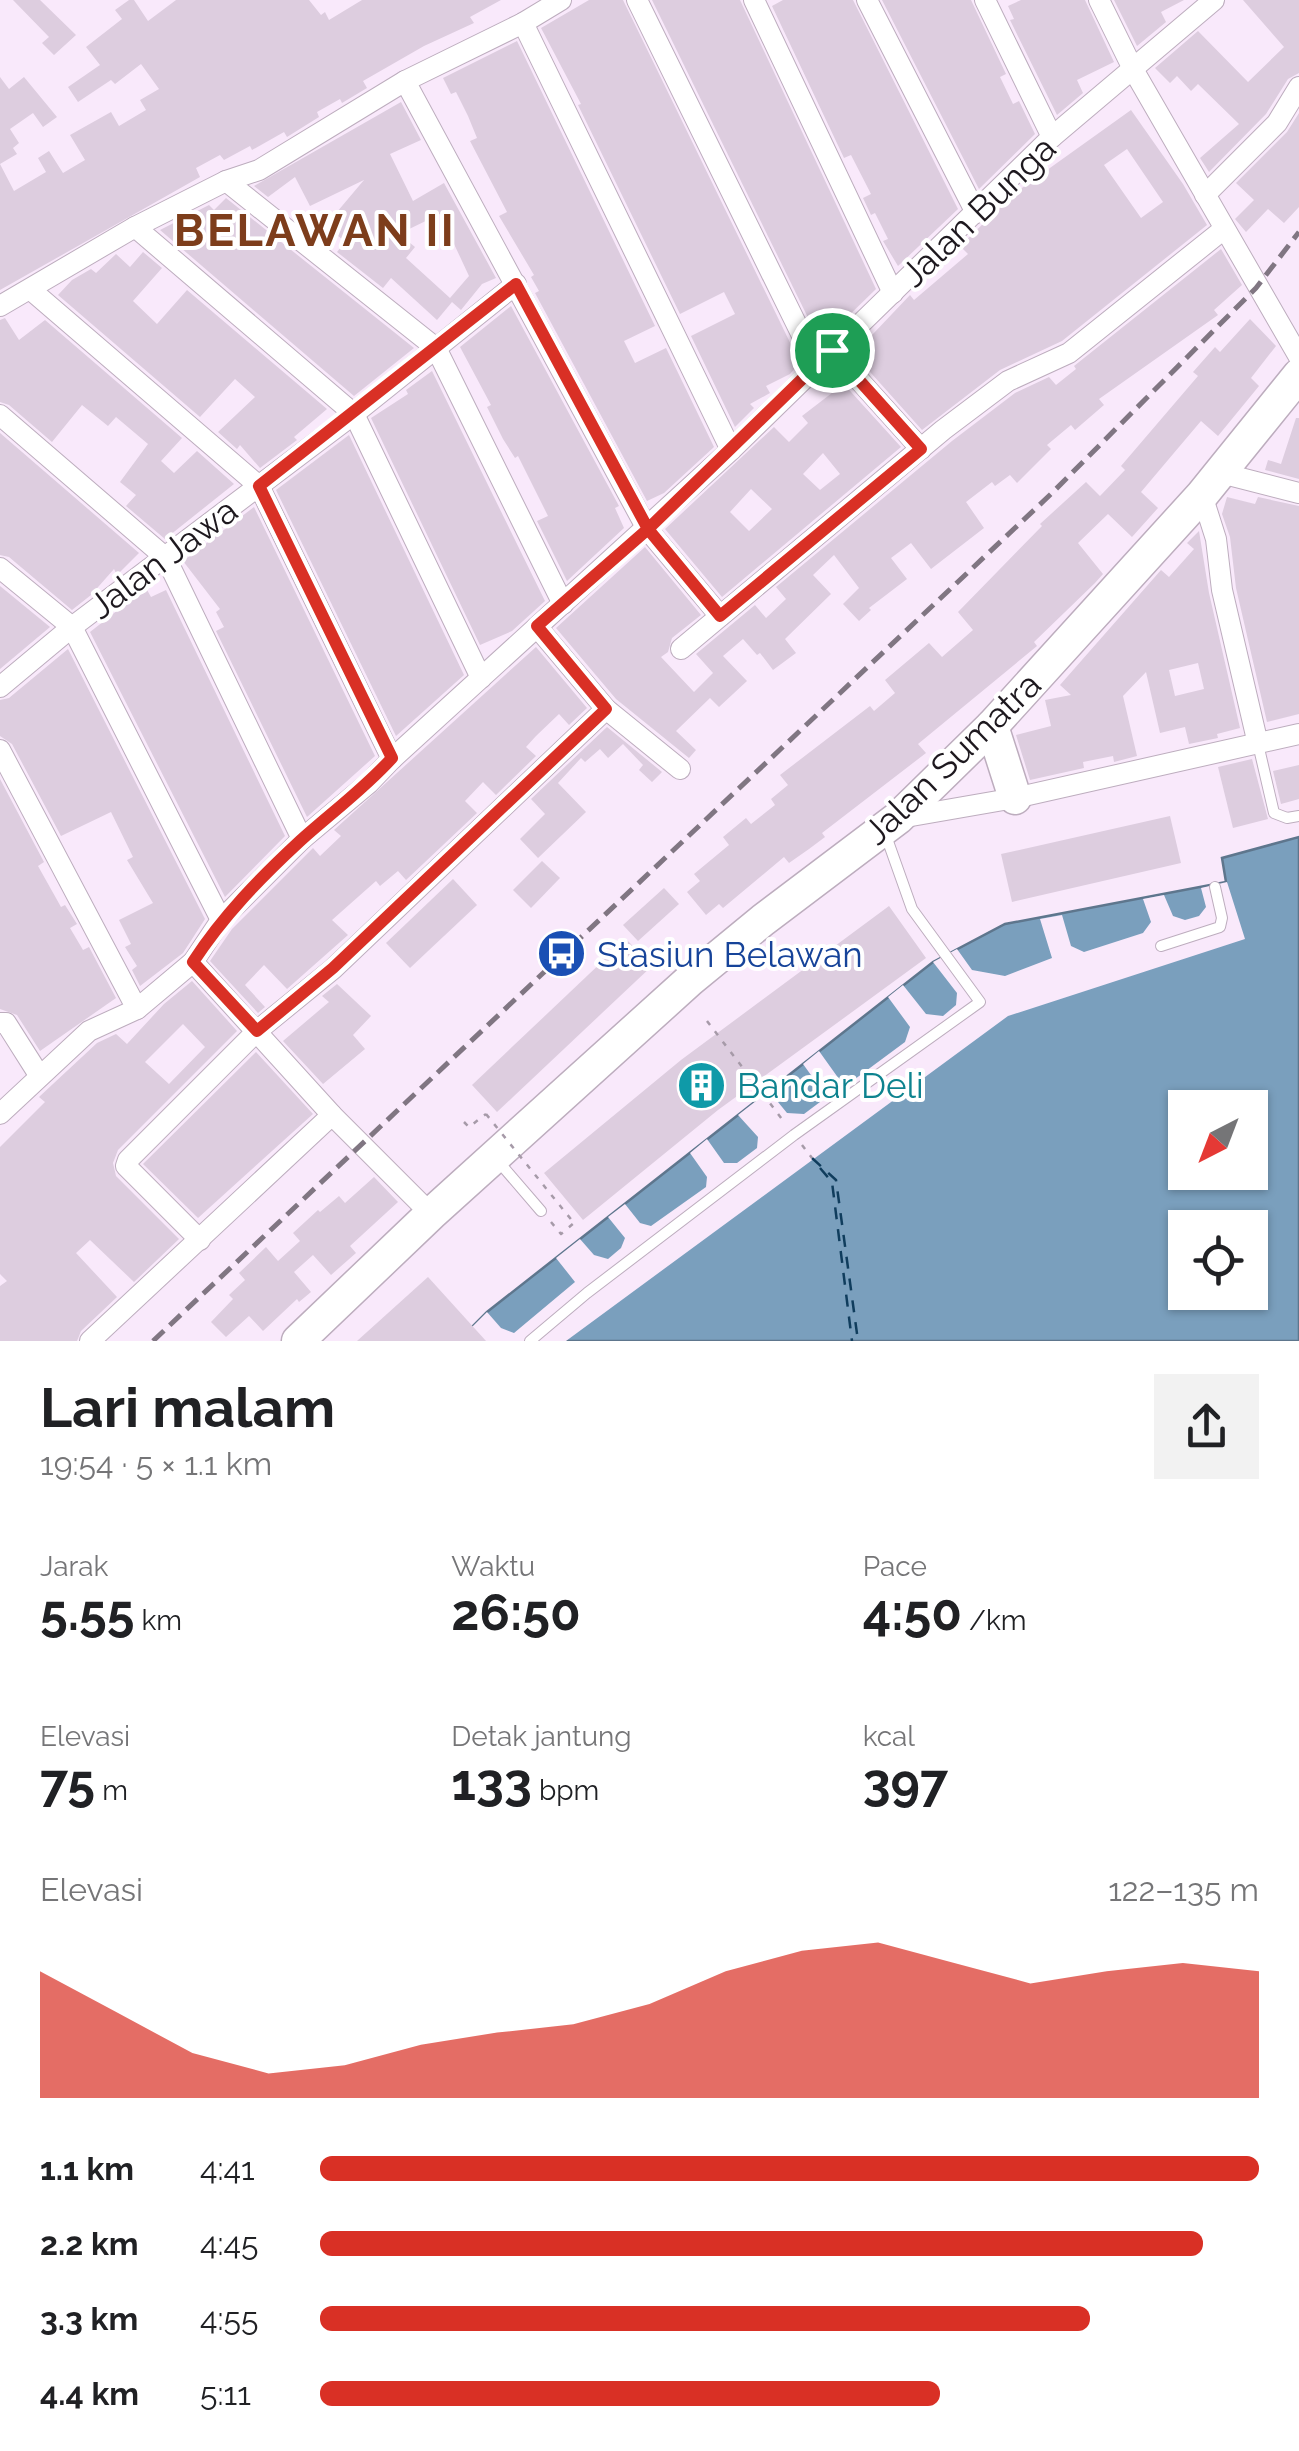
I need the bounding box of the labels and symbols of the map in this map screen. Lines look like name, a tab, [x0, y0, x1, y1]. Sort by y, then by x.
street label: Jalan Bunga	[892, 127, 1064, 295]
district label: BELAWAN II	[174, 204, 456, 257]
pin	[790, 308, 875, 393]
street label: Jalan Jawa	[81, 489, 245, 627]
street label: Jalan Sumatra	[855, 663, 1049, 853]
bus stop icon: Stasiun Belawan	[536, 928, 588, 980]
place label: Stasiun Belawan	[597, 934, 863, 975]
building icon: Bandar Deli	[676, 1059, 728, 1111]
place label: Bandar Deli	[737, 1065, 924, 1106]
north arrow	[1168, 1090, 1268, 1190]

